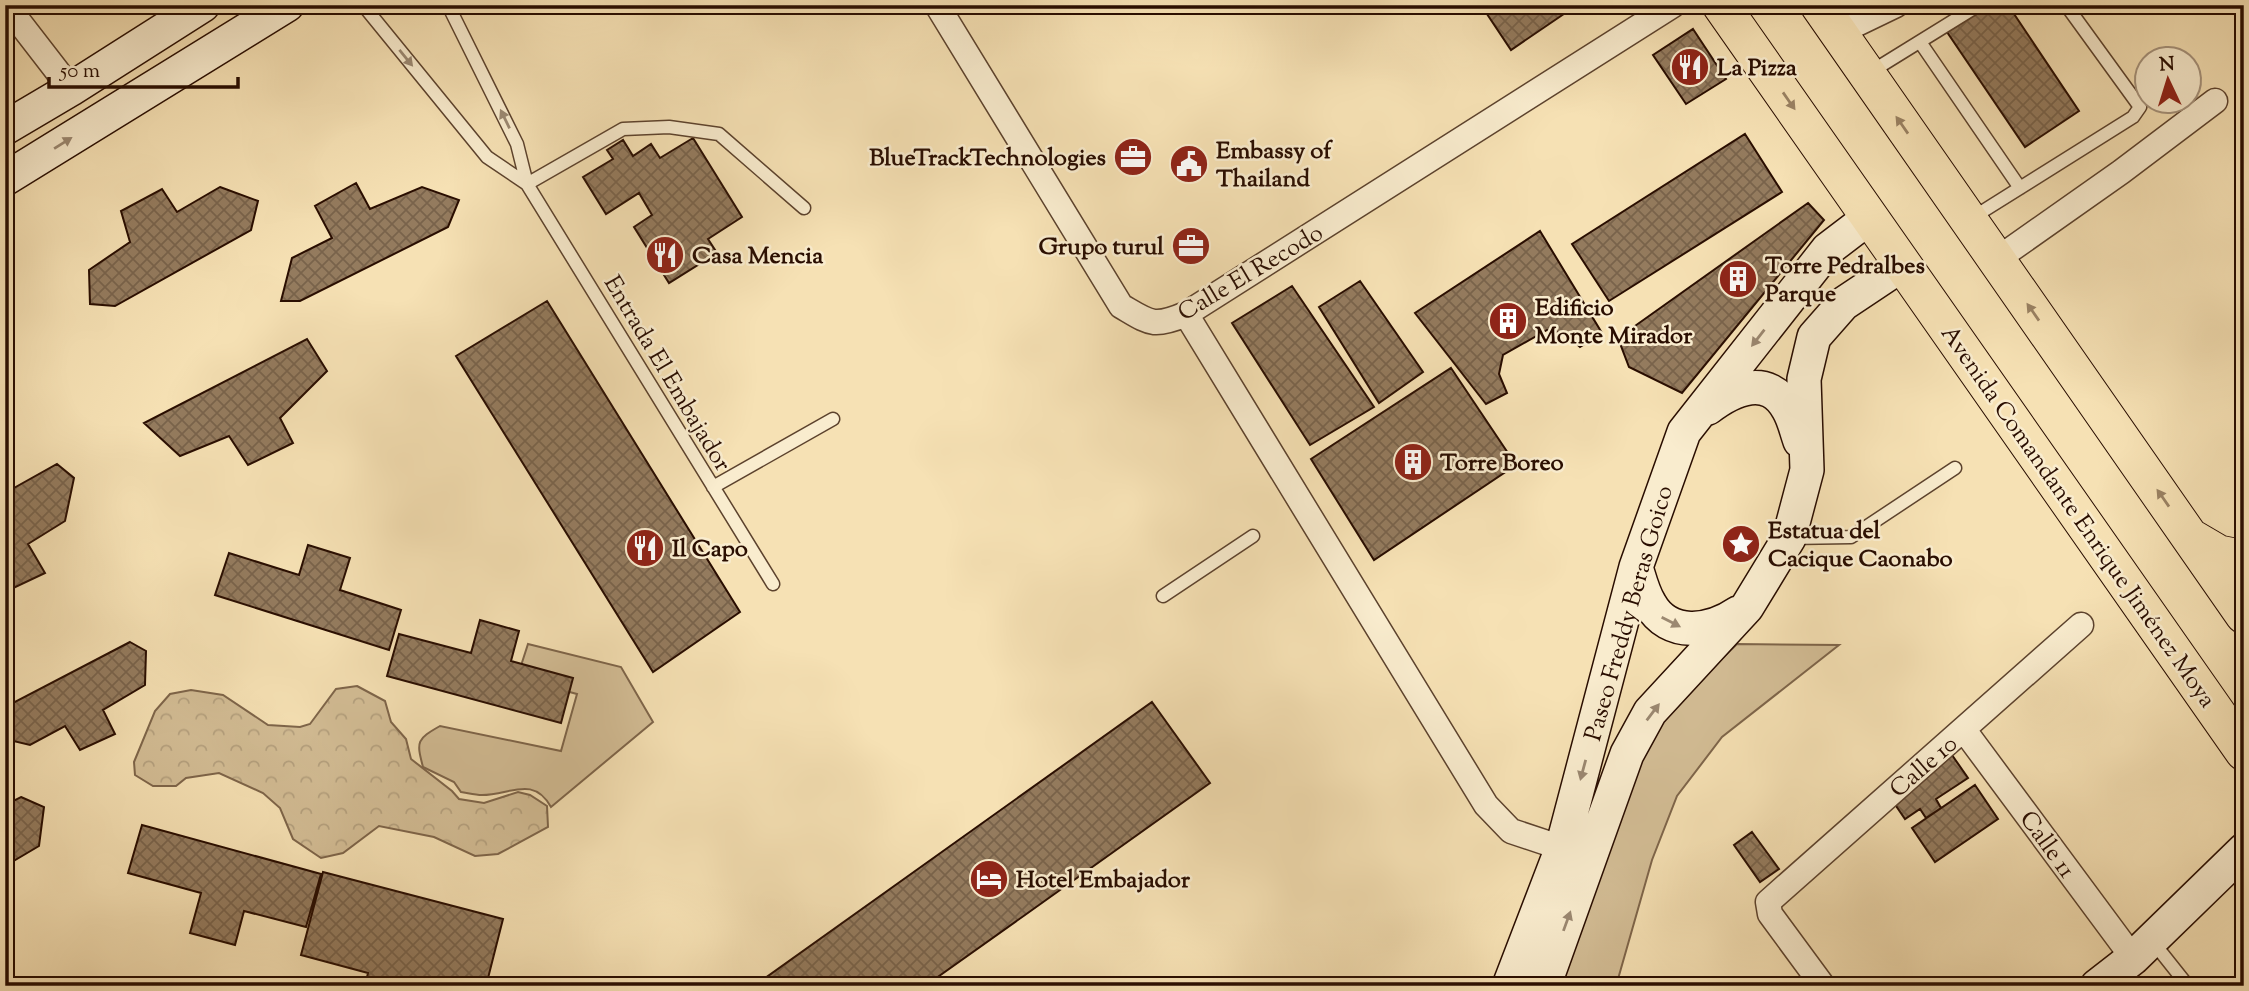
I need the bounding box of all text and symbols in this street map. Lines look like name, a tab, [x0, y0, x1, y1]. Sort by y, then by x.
scale bar	[49, 46, 238, 90]
restaurant icon: La Pizza	[1669, 46, 1711, 88]
north arrow	[2134, 46, 2204, 116]
one-way arrow	[399, 49, 414, 67]
place label: La Pizza	[1717, 52, 1798, 86]
text: N	[2158, 52, 2175, 80]
text: 50 m	[59, 57, 100, 87]
one-way arrow	[1782, 92, 1796, 110]
one-way arrow	[499, 109, 510, 129]
one-way arrow	[1895, 116, 1909, 134]
place label: Embassy of Thailand	[1216, 135, 1333, 197]
office icon: BlueTrackTechnologies	[1112, 136, 1154, 178]
one-way arrow	[54, 137, 73, 149]
place label: BlueTrackTechnologies	[869, 142, 1106, 176]
public building icon: Embassy of Thailand	[1168, 143, 1210, 185]
street label: Calle El Recodo	[1172, 217, 1330, 331]
office icon: Grupo turul	[1170, 225, 1212, 267]
place label: Grupo turul	[1038, 231, 1164, 265]
restaurant icon: Casa Mencia	[644, 234, 686, 276]
place label: Casa Mencia	[692, 240, 824, 274]
place label: Torre Pedralbes Parque	[1765, 250, 1925, 312]
building icon: Torre Pedralbes Parque	[1717, 258, 1759, 300]
street label: Entrada El Embajador	[594, 270, 738, 478]
place label: Edificio Monte Mirador	[1535, 292, 1693, 354]
building icon: Edificio Monte Mirador	[1487, 300, 1529, 342]
one-way arrow	[2026, 303, 2040, 321]
street label: Avenida Comandante Enrique Jiménez Moya	[1932, 319, 2223, 715]
one-way arrow	[1750, 329, 1765, 347]
building icon: Torre Boreo	[1392, 441, 1434, 483]
place label: Torre Boreo	[1440, 447, 1564, 481]
street label: Paseo Freddy Beras Goico	[1577, 482, 1683, 745]
one-way arrow	[2157, 489, 2170, 508]
place label: Estatua del Cacique Caonabo	[1768, 515, 1953, 577]
place icon: Estatua del Cacique Caonabo	[1720, 523, 1762, 565]
restaurant icon: Il Capo	[624, 527, 666, 569]
place label: Il Capo	[672, 533, 748, 567]
one-way arrow	[1661, 616, 1681, 628]
one-way arrow	[1645, 703, 1660, 721]
street label: Calle 10	[1883, 728, 1966, 807]
one-way arrow	[1577, 759, 1588, 781]
street label: Calle 11	[2010, 805, 2082, 886]
hotel icon: Hotel Embajador	[968, 858, 1010, 900]
place label: Hotel Embajador	[1016, 864, 1191, 898]
one-way arrow	[1562, 911, 1573, 932]

